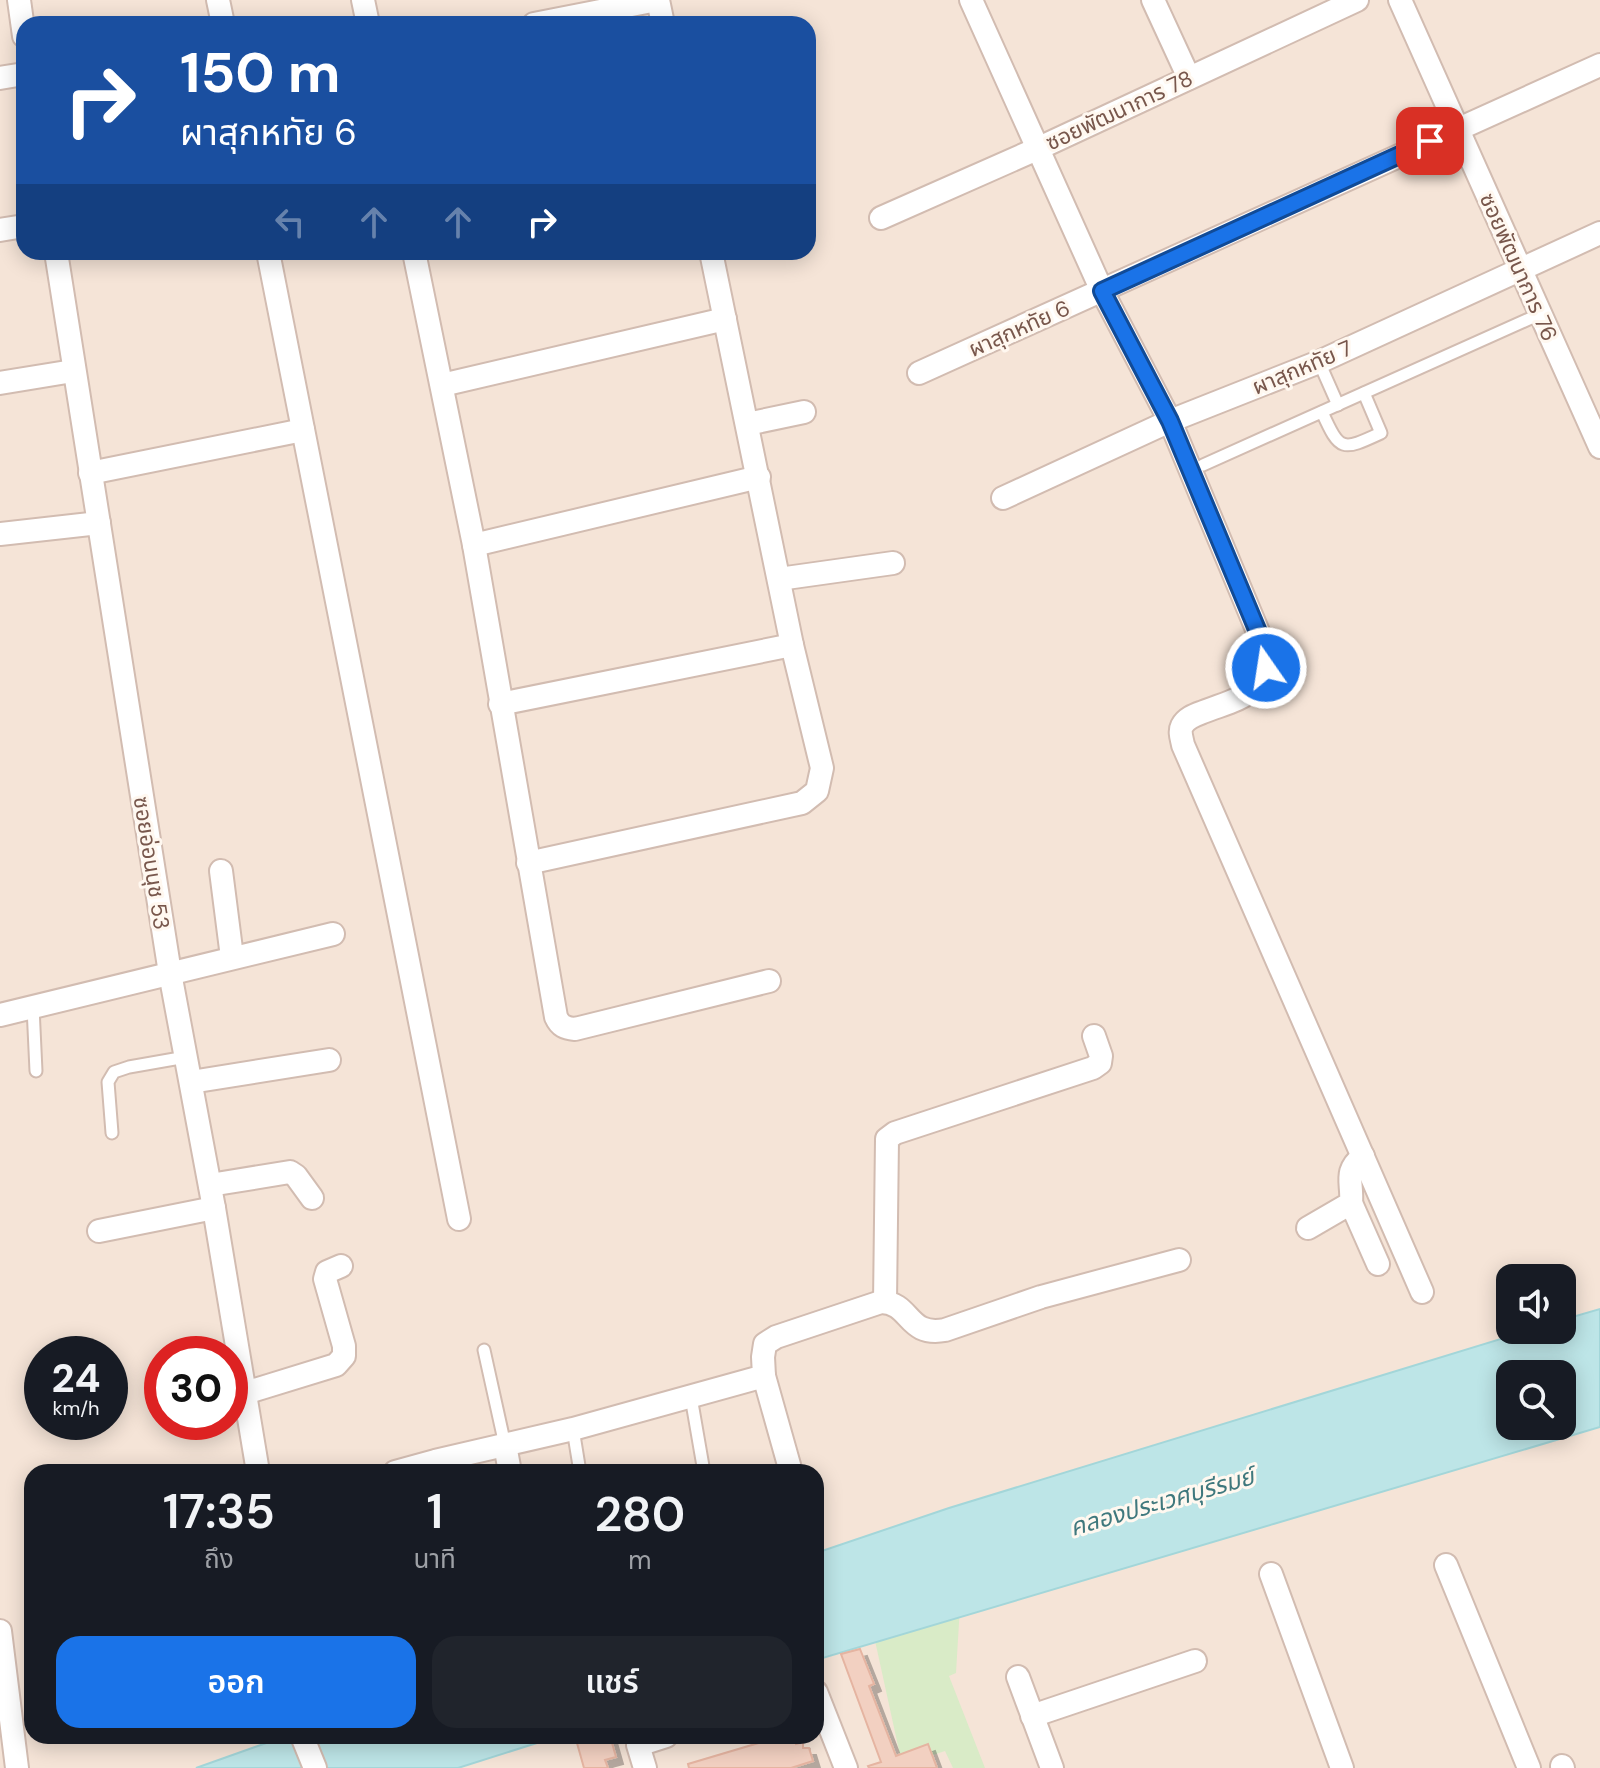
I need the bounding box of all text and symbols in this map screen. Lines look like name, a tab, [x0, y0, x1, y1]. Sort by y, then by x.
text: 150 m	[180, 36, 341, 109]
icon: right	[48, 48, 152, 152]
street label: ซอยพัฒนาการ 78	[1041, 64, 1197, 157]
pin	[1396, 107, 1464, 175]
text: ผาสุกหทัย 6	[180, 109, 357, 156]
icon: arrive	[1408, 119, 1452, 163]
street label: ซอยพัฒนาการ 76	[1473, 189, 1564, 346]
icon: left	[268, 200, 312, 244]
icon: ahead	[352, 200, 396, 244]
icon: ahead	[436, 200, 480, 244]
icon: right	[520, 200, 564, 244]
street label: ผาสุกหทัย 6	[964, 293, 1074, 364]
street label: ผาสุกหทัย 7	[1248, 333, 1357, 402]
position arrow	[1224, 626, 1308, 710]
street label: ซอยอ่อนนุช 53	[127, 794, 176, 932]
map controls	[1496, 1264, 1576, 1440]
button: sound	[1496, 1264, 1576, 1344]
speed limit sign: 30	[144, 1336, 248, 1440]
text: 24	[52, 1352, 100, 1404]
button: search	[1496, 1360, 1576, 1440]
text: km/h	[52, 1395, 100, 1421]
water label: คลองประเวศบุรีรมย์	[1066, 1459, 1262, 1543]
text: 17:35	[163, 1480, 275, 1543]
text: 1	[426, 1480, 443, 1543]
text: 280	[595, 1483, 685, 1546]
text: ถึง	[204, 1542, 234, 1576]
text: นาที	[414, 1542, 456, 1576]
text: m	[628, 1543, 652, 1577]
button: ออก	[56, 1636, 416, 1728]
button: แชร์	[432, 1636, 792, 1728]

